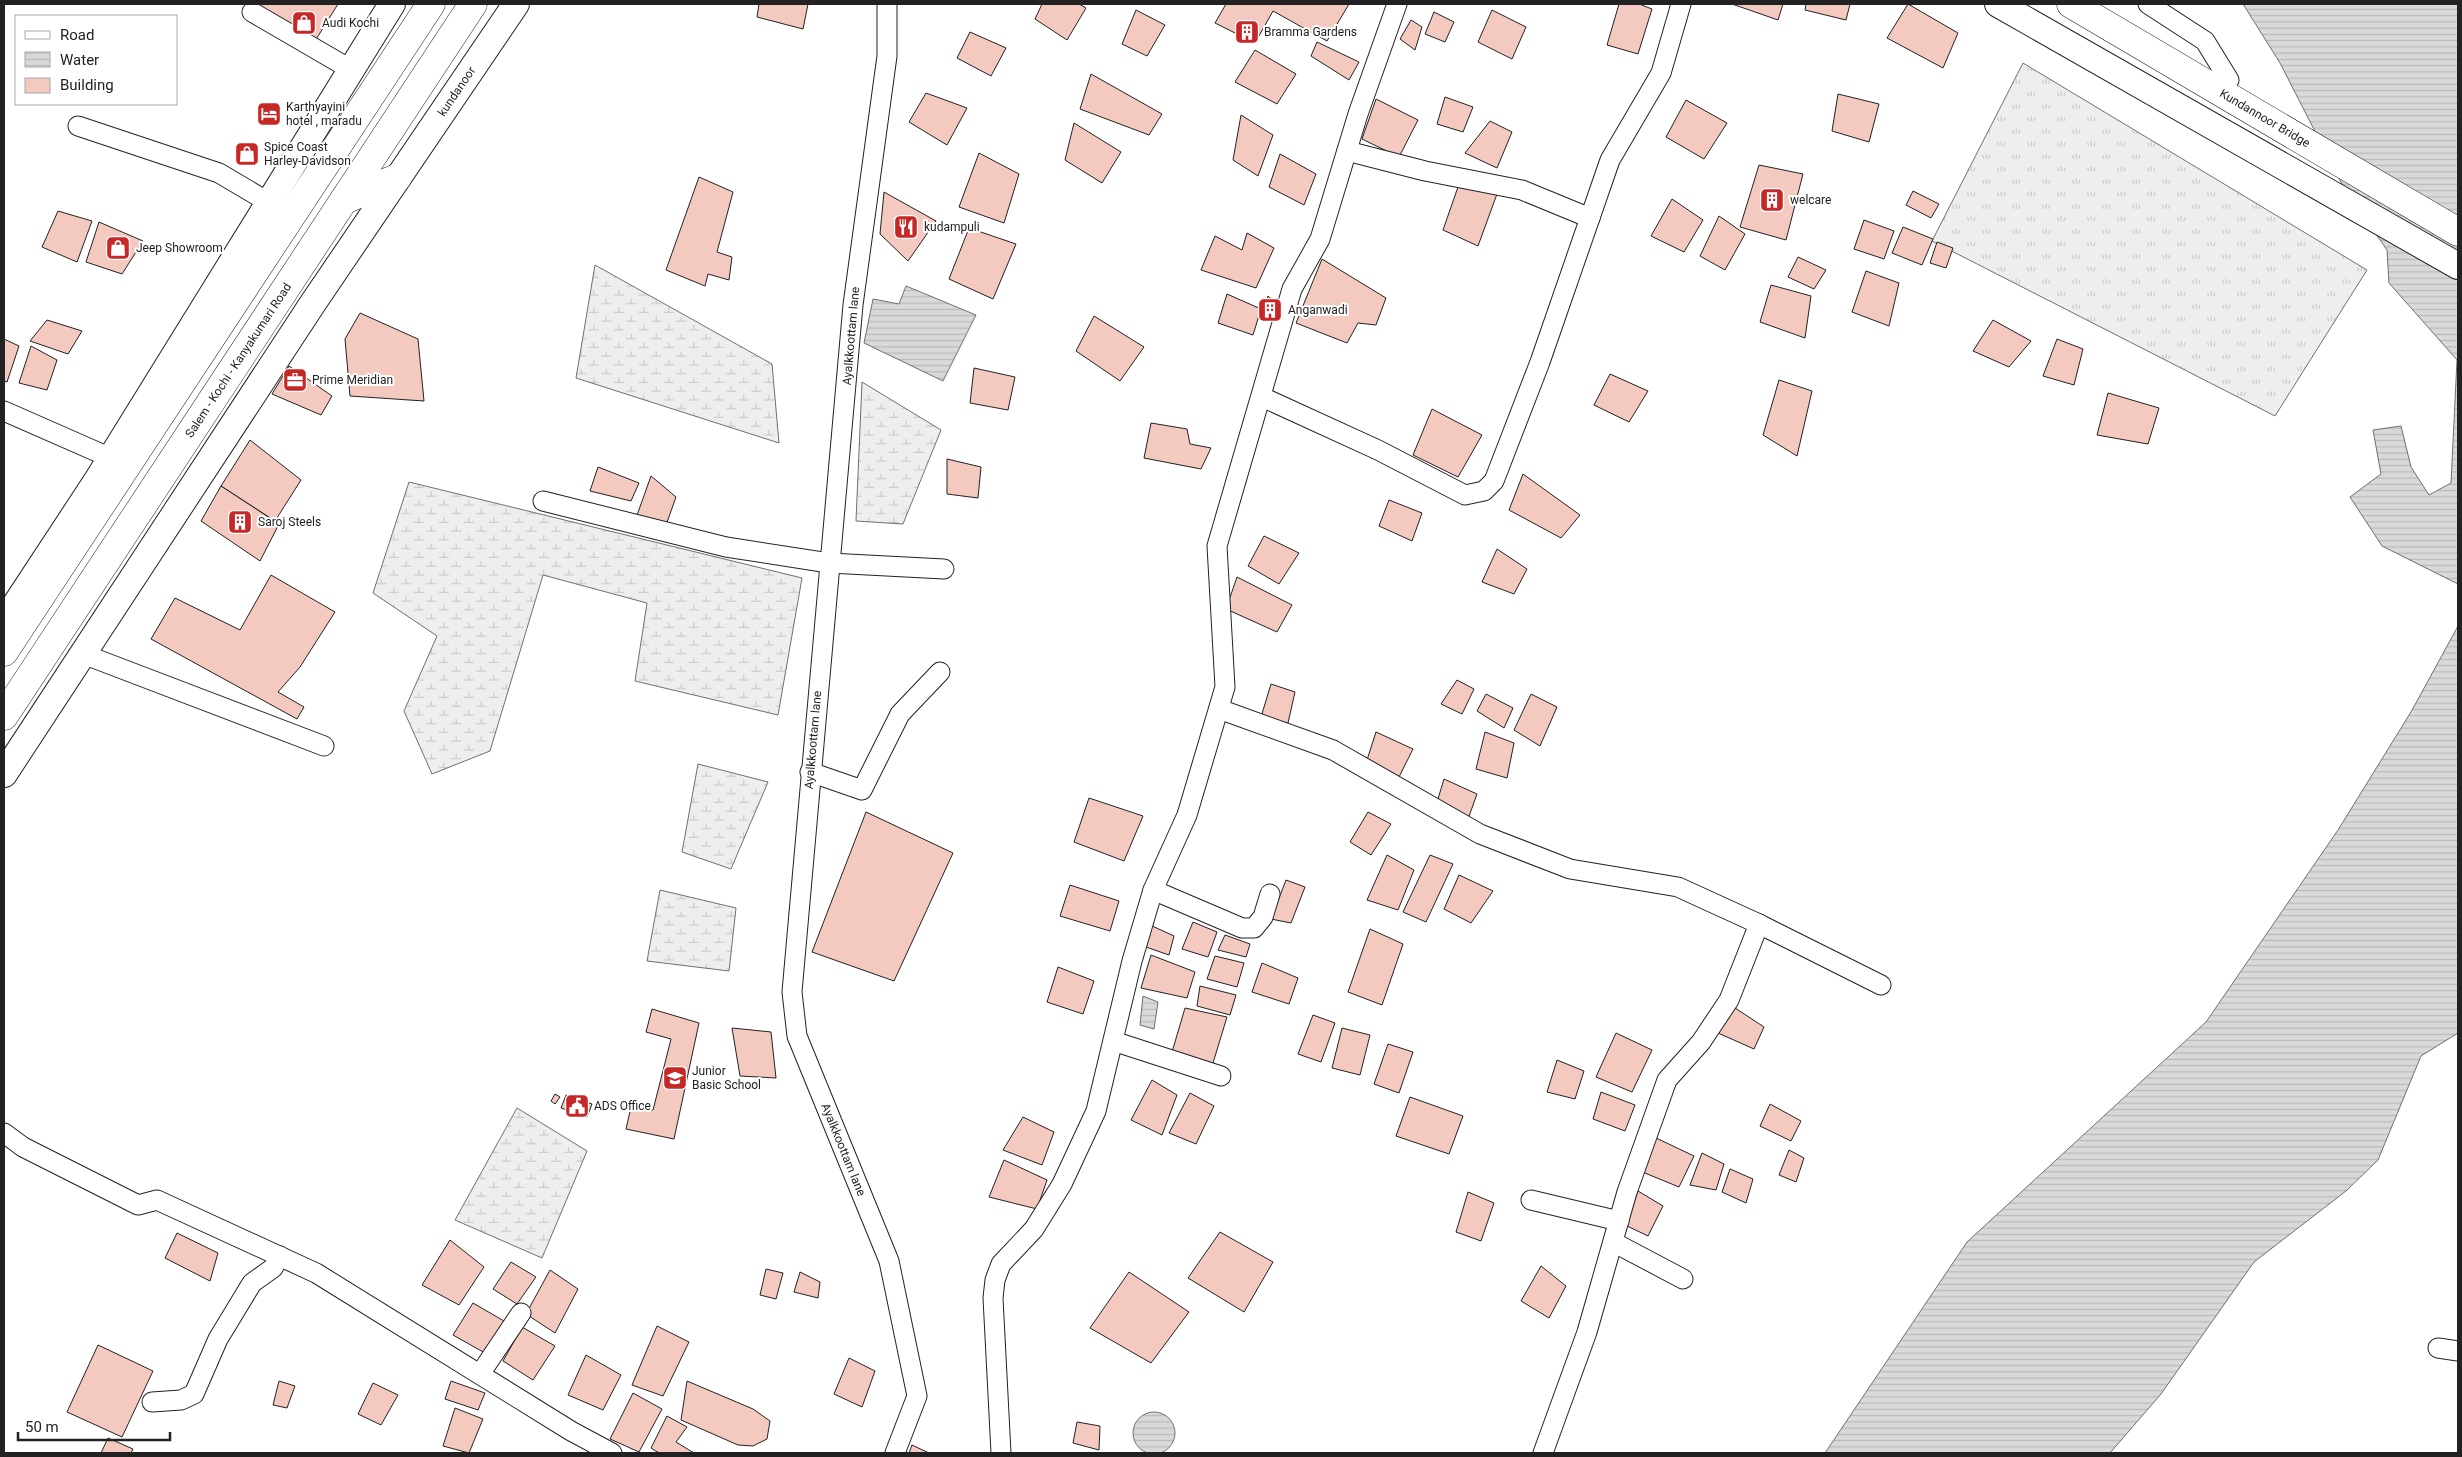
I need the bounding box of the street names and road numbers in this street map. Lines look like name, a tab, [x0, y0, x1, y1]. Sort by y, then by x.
street label: kundanoor	[435, 64, 478, 119]
street label: Kundannoor Bridge	[2217, 86, 2313, 150]
street label: Salem - Kochi - Kanyakumari Road	[182, 280, 294, 440]
street label: Ayalkkoottam lane	[840, 286, 862, 386]
street label: Ayalkkoottam lane	[802, 690, 824, 790]
street label: Ayalkkoottam lane	[818, 1101, 869, 1198]

